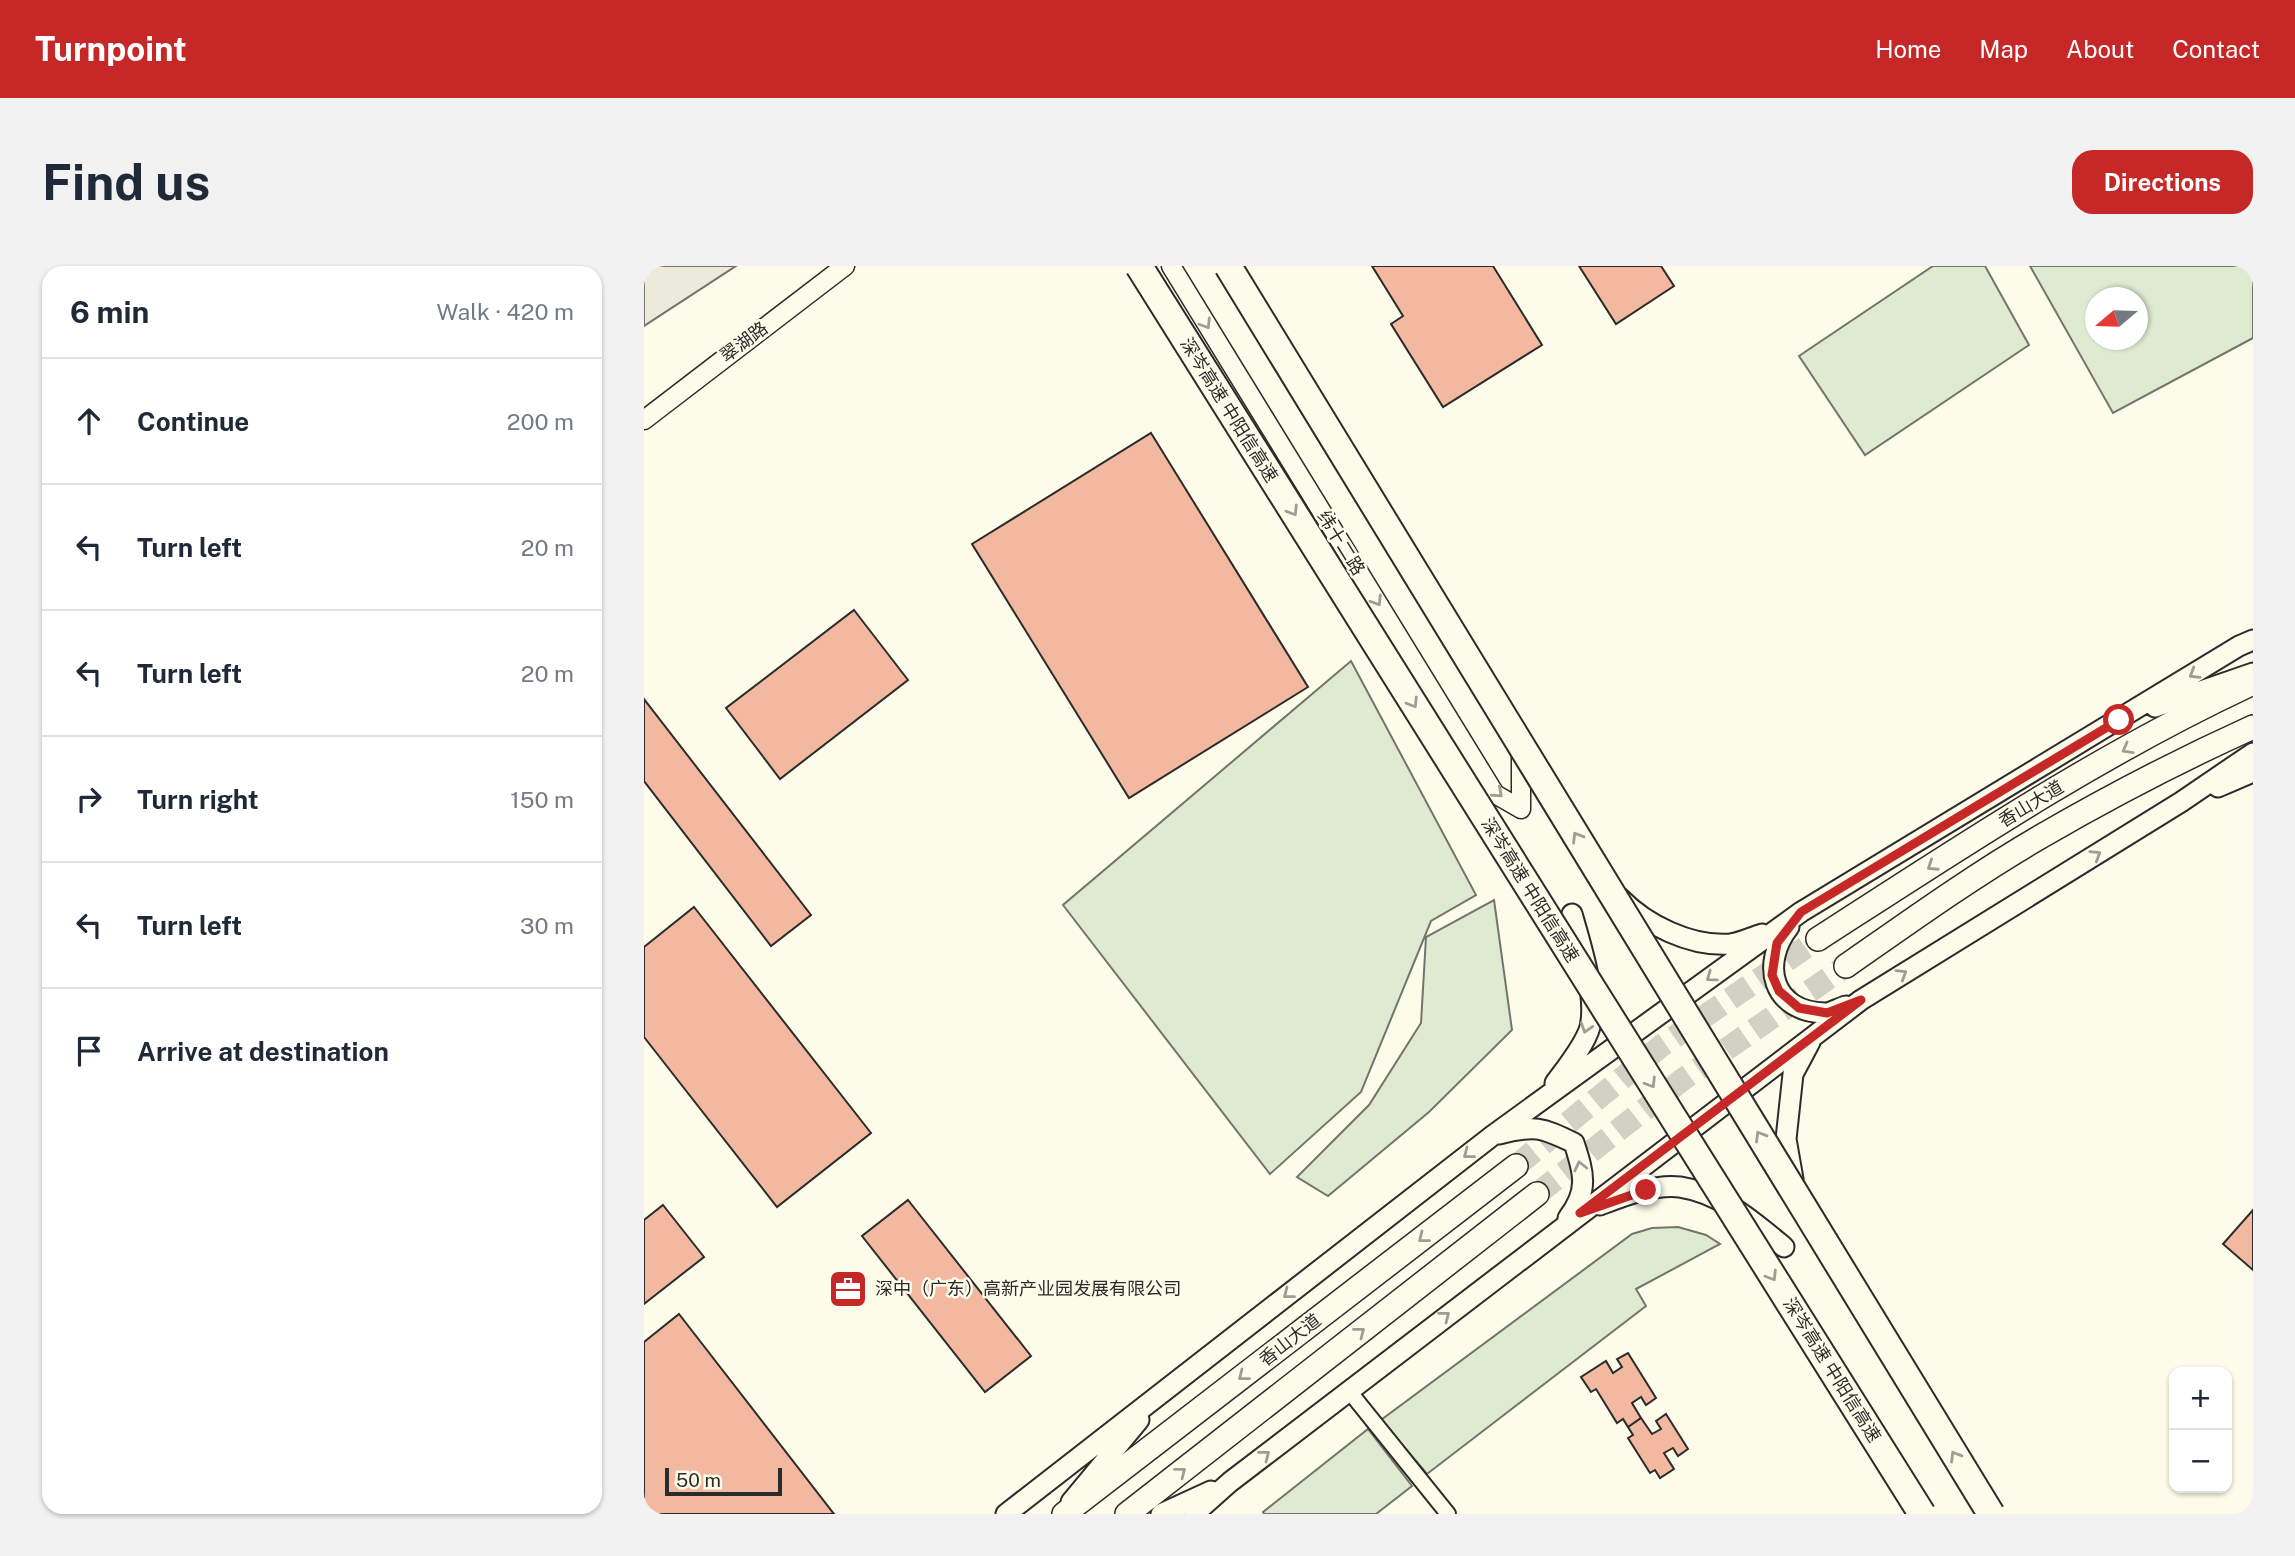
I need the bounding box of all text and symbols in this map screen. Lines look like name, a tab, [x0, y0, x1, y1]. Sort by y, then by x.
text: Turnpoint	[35, 30, 187, 68]
text: Home	[1875, 35, 1941, 63]
text: Map	[1979, 35, 2028, 63]
text: About	[2066, 35, 2134, 63]
text: Contact	[2172, 35, 2260, 63]
button: Directions	[2072, 150, 2253, 214]
text: Find us	[42, 153, 210, 211]
north arrow	[2085, 287, 2148, 350]
text: 6 min	[70, 294, 149, 330]
text: Walk · 420 m	[437, 298, 574, 325]
street label: 翠湖路	[716, 317, 772, 366]
one-way arrow	[1198, 317, 1211, 330]
street label: 深岑高速 中阳信高速	[1176, 334, 1282, 486]
icon: ahead	[70, 402, 108, 440]
text: Continue	[137, 406, 249, 437]
text: 200 m	[507, 408, 574, 435]
one-way arrow	[1284, 503, 1297, 516]
street label: 纬十二路	[1313, 507, 1369, 579]
icon: left	[70, 528, 108, 566]
text: Turn left	[137, 532, 242, 563]
text: 20 m	[521, 534, 574, 561]
one-way arrow	[1368, 594, 1381, 607]
icon: left	[70, 654, 108, 692]
text: Turn left	[137, 658, 242, 689]
text: 20 m	[521, 660, 574, 687]
one-way arrow	[2188, 665, 2201, 678]
one-way arrow	[1405, 696, 1418, 709]
route start	[2103, 704, 2134, 735]
one-way arrow	[2122, 741, 2135, 754]
street label: 香山大道	[1994, 776, 2067, 831]
icon: right	[70, 780, 108, 818]
text: Turn right	[137, 784, 259, 815]
one-way arrow	[1490, 785, 1503, 797]
text: 150 m	[510, 786, 574, 813]
street label: 深岑高速 中阳信高速	[1477, 814, 1583, 966]
one-way arrow	[1573, 832, 1586, 845]
one-way arrow	[2088, 850, 2101, 863]
one-way arrow	[1927, 857, 1940, 870]
icon: left	[70, 906, 108, 944]
text: Turn left	[137, 910, 242, 941]
text: 30 m	[520, 912, 574, 939]
one-way arrow	[1706, 969, 1719, 981]
one-way arrow	[1894, 970, 1907, 983]
one-way arrow	[1580, 1022, 1595, 1034]
icon: arrive	[70, 1032, 108, 1070]
text: Arrive at destination	[137, 1036, 389, 1067]
one-way arrow	[1643, 1075, 1656, 1088]
one-way arrow	[1755, 1131, 1768, 1144]
one-way arrow	[1463, 1146, 1475, 1159]
one-way arrow	[1574, 1160, 1588, 1172]
route end	[1630, 1174, 1661, 1205]
one-way arrow	[1418, 1229, 1431, 1242]
office icon: 深中（广东）高新产业园发展有限公司	[827, 1268, 869, 1310]
one-way arrow	[1764, 1268, 1777, 1281]
place label: 深中（广东）高新产业园发展有限公司	[875, 1278, 1181, 1299]
one-way arrow	[1283, 1285, 1296, 1298]
street label: 深岑高速 中阳信高速	[1779, 1294, 1885, 1446]
street label: 香山大道	[1255, 1309, 1325, 1370]
one-way arrow	[1438, 1311, 1450, 1324]
one-way arrow	[1352, 1328, 1365, 1341]
map controls	[2169, 1367, 2232, 1493]
button: +	[2169, 1367, 2232, 1430]
one-way arrow	[1238, 1368, 1250, 1381]
button: −	[2169, 1430, 2232, 1493]
one-way arrow	[1258, 1450, 1270, 1463]
one-way arrow	[1951, 1450, 1964, 1463]
scale bar	[665, 1465, 782, 1497]
one-way arrow	[1172, 1468, 1185, 1480]
text: 50 m	[676, 1469, 721, 1491]

